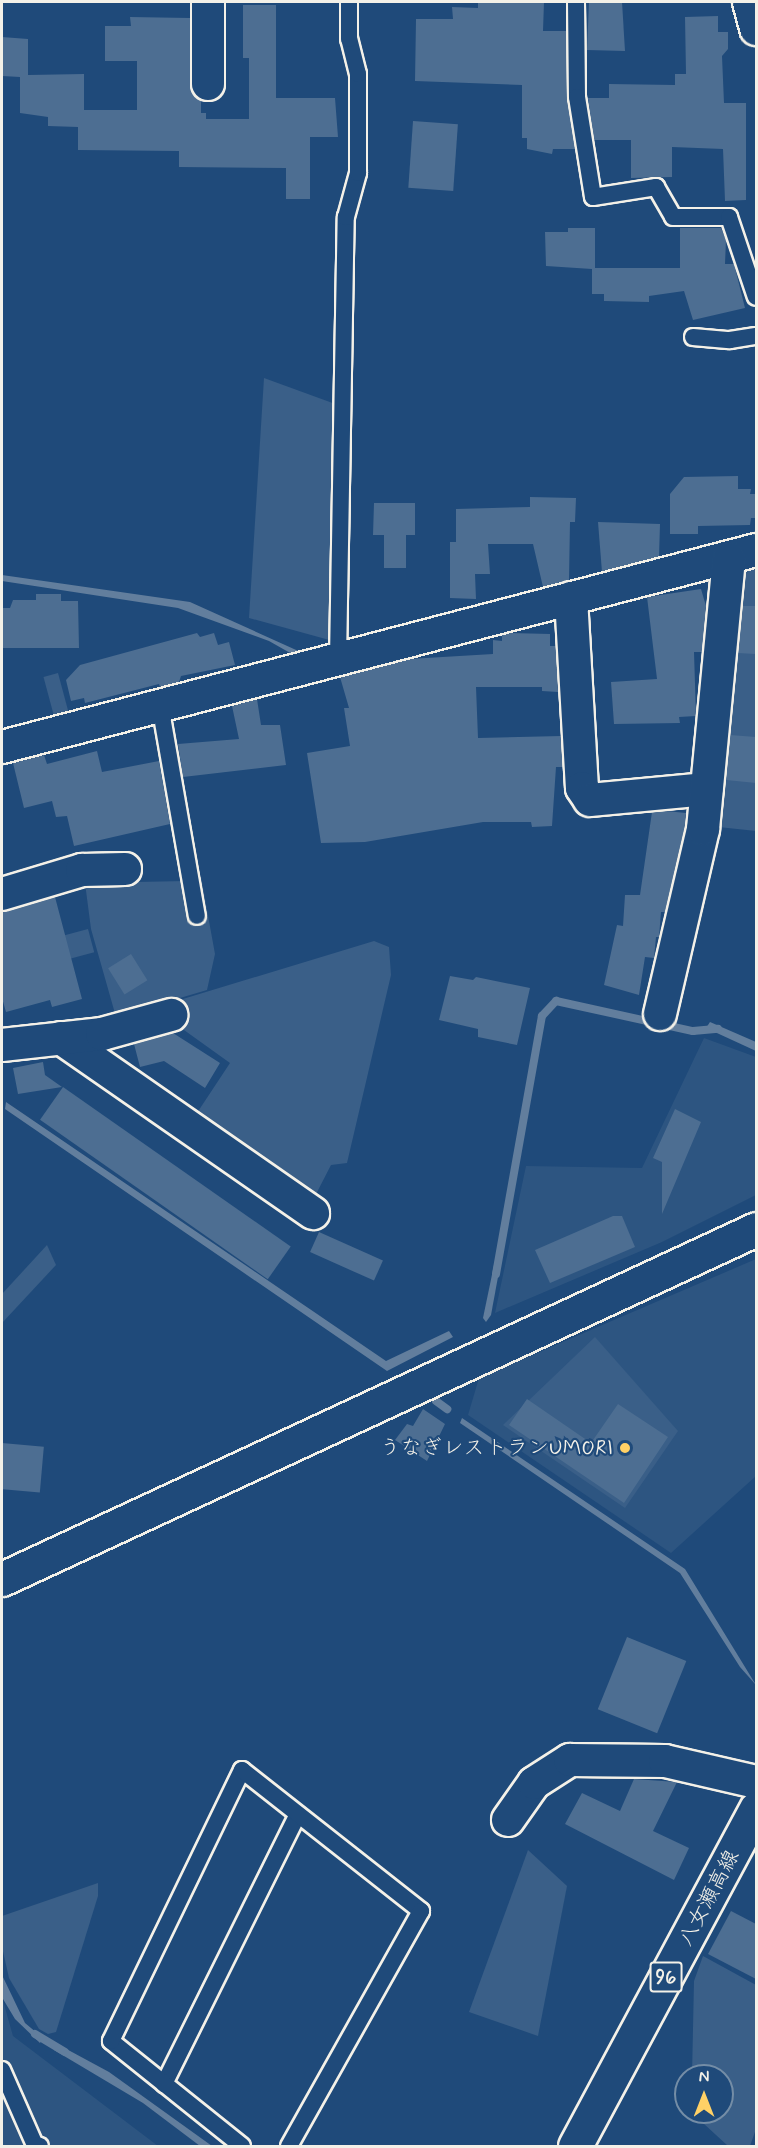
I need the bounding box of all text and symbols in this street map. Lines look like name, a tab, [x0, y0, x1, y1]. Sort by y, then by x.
place label: うなぎレストランUMORI	[381, 1435, 613, 1461]
marker: うなぎレストランUMORI	[618, 1441, 632, 1455]
street label: 八女瀬高線	[673, 1846, 745, 1950]
road number: 96	[650, 1960, 682, 1994]
north arrow	[674, 2064, 734, 2124]
text: N	[699, 2067, 709, 2088]

